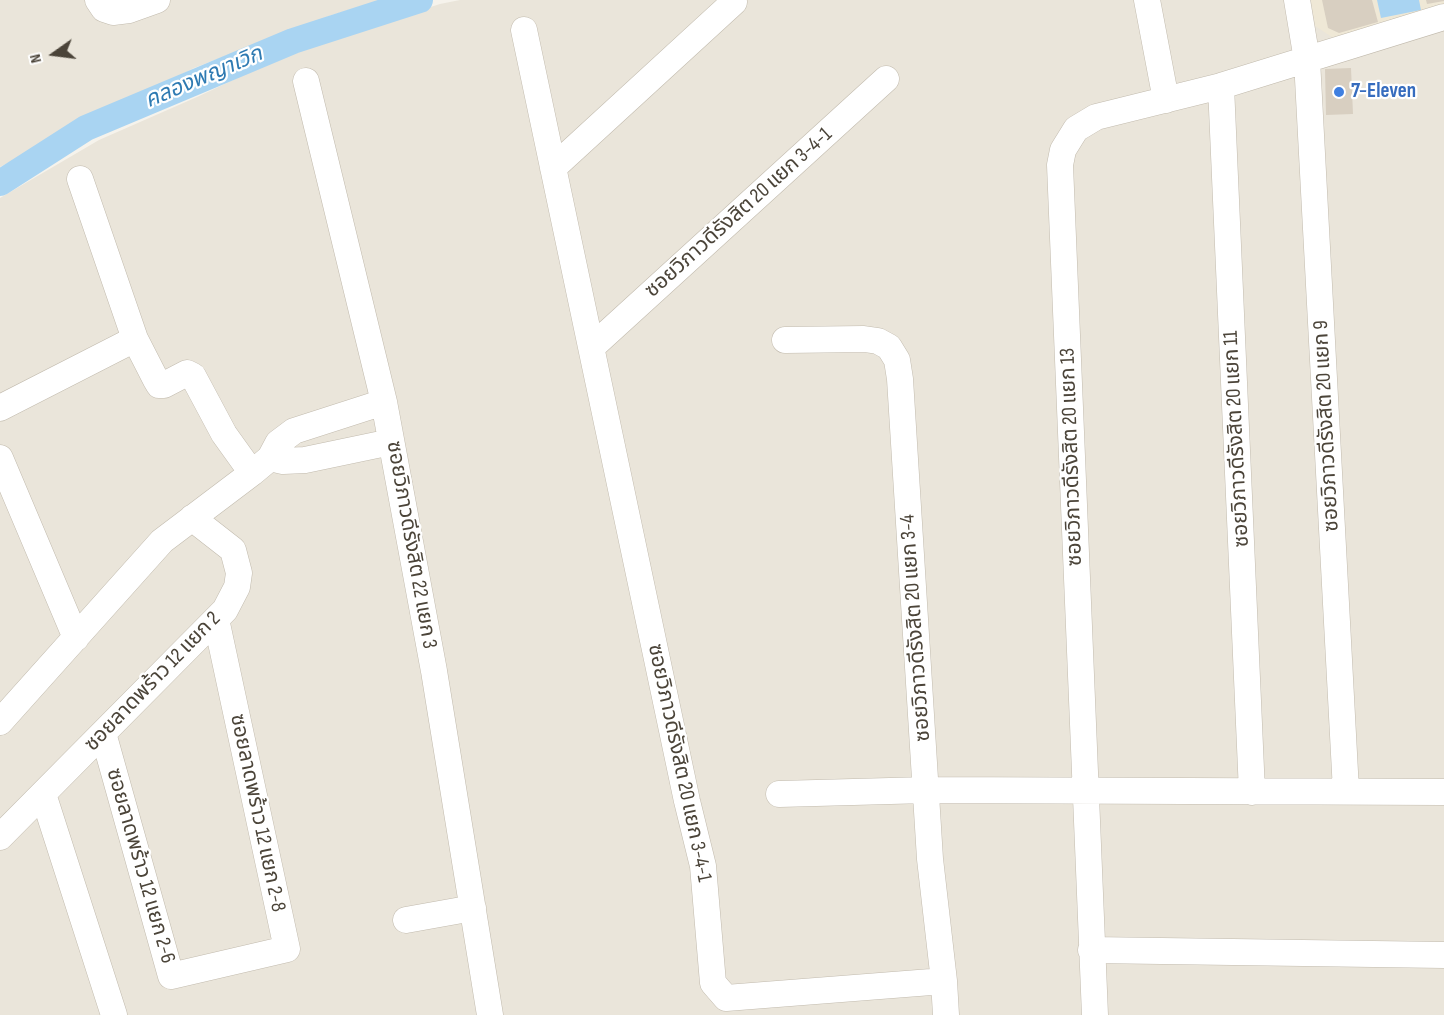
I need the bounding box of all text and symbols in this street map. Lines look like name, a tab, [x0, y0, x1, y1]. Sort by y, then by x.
north arrow	[24, 24, 84, 84]
water label: คลองพญาเวิก	[141, 41, 267, 115]
text: N	[26, 52, 46, 65]
place label: 7-Eleven	[1351, 79, 1416, 105]
marker: 7-Eleven	[1332, 85, 1346, 99]
street label: ซอยวิภาวดีรังสิต 20 แยก 3-4-1	[640, 122, 838, 304]
street label: ซอยวิภาวดีรังสิต 20 แยก 9	[1309, 320, 1345, 532]
street label: ซอยวิภาวดีรังสิต 20 แยก 11	[1219, 330, 1255, 548]
street label: ซอยวิภาวดีรังสิต 20 แยก 13	[1056, 347, 1088, 567]
street label: ซอยวิภาวดีรังสิต 22 แยก 3	[380, 439, 442, 651]
street label: ซอยวิภาวดีรังสิต 20 แยก 3-4	[895, 514, 937, 742]
street label: ซอยลาดพร้าว 12 แยก 2	[80, 607, 226, 757]
street label: ซอยวิภาวดีรังสิต 20 แยก 3-4-1	[641, 642, 717, 884]
street label: ซอยลาดพร้าว 12 แยก 2-8	[224, 712, 290, 914]
street label: ซอยลาดพร้าว 12 แยก 2-6	[100, 766, 180, 966]

